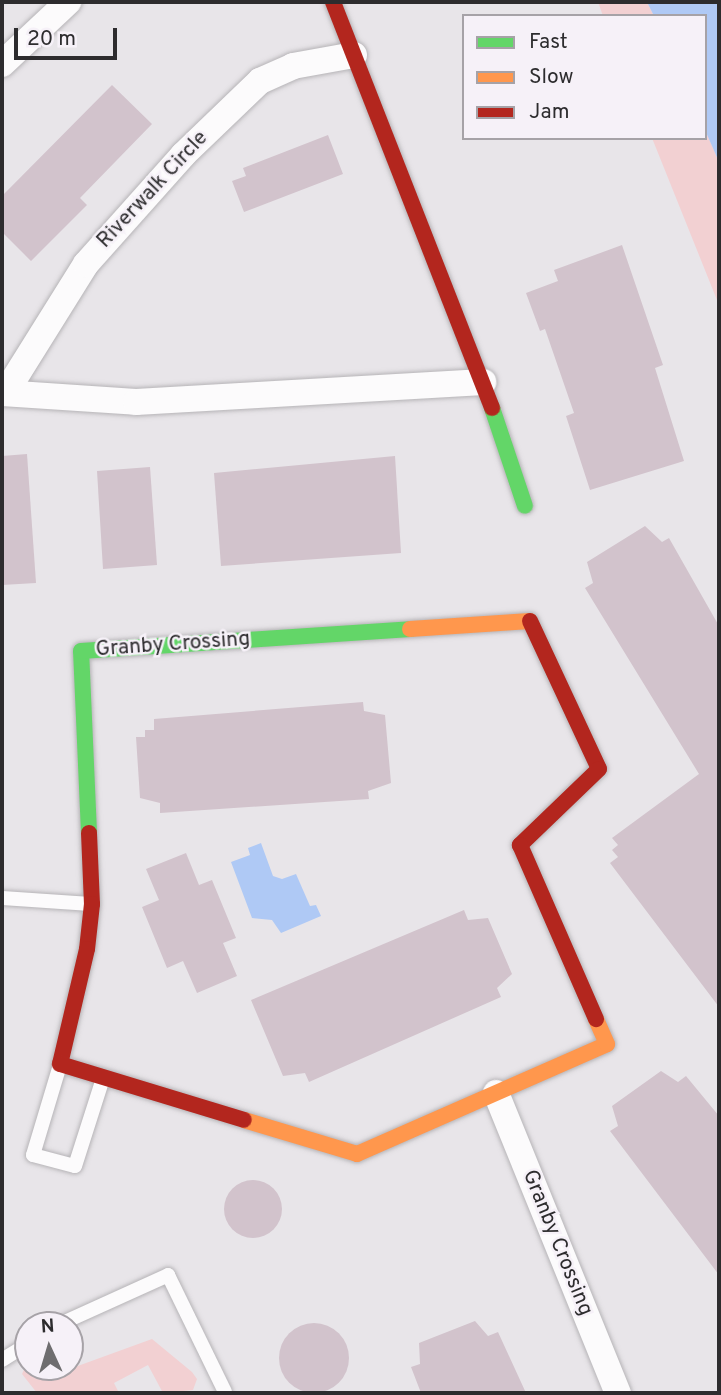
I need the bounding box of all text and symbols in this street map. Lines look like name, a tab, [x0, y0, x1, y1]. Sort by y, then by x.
scale bar	[18, 14, 121, 58]
legend	[462, 14, 707, 140]
text: 20 m	[27, 26, 76, 53]
text: Fast	[529, 29, 568, 56]
text: Slow	[529, 64, 574, 91]
text: Jam	[529, 99, 570, 126]
street label: Riverwalk Circle	[92, 126, 214, 254]
street label: Granby Crossing	[95, 627, 251, 663]
street label: Granby Crossing	[516, 1167, 598, 1319]
north arrow	[14, 1311, 84, 1381]
text: N	[40, 1315, 55, 1339]

